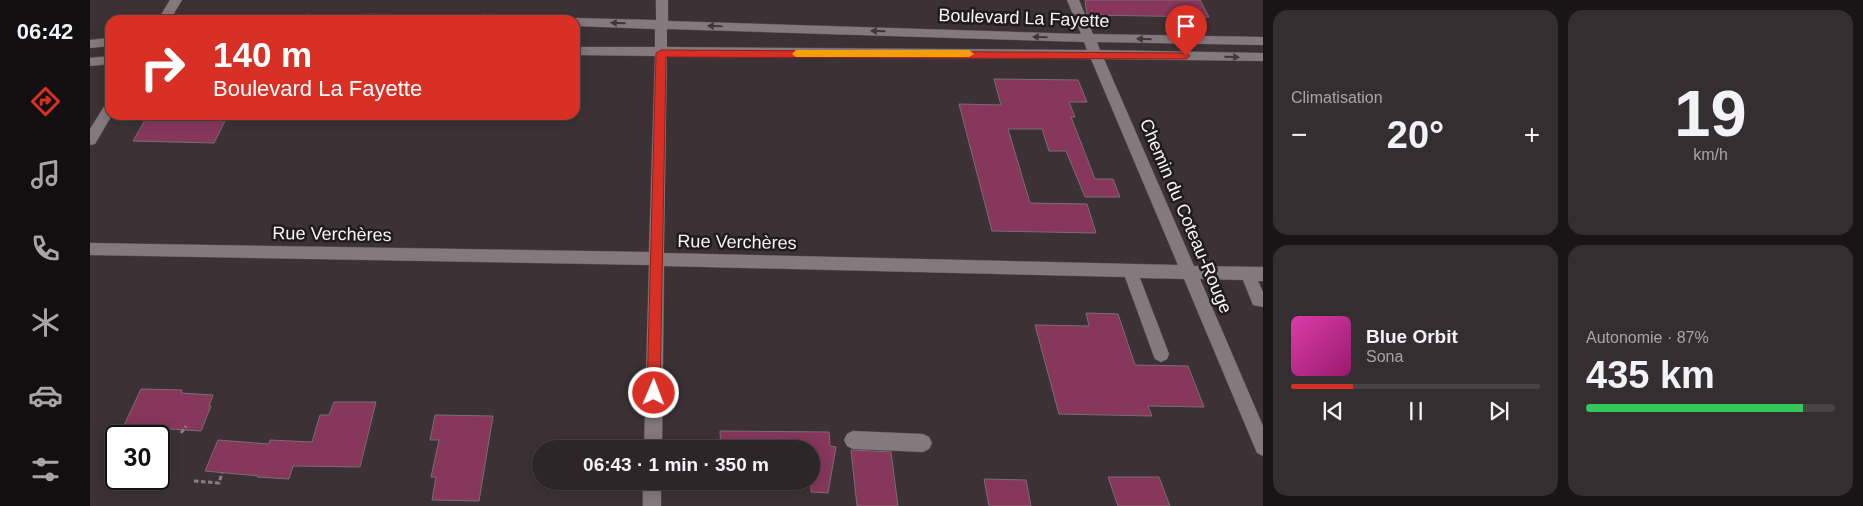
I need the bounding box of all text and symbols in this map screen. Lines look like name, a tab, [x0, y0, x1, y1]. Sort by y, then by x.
street label: Boulevard La Fayette	[938, 5, 1110, 31]
pin	[1165, 5, 1207, 56]
icon: arrive	[1172, 12, 1200, 40]
text: 06:42	[17, 19, 73, 44]
one-way arrow	[610, 19, 626, 27]
one-way arrow	[707, 21, 723, 29]
one-way arrow	[869, 27, 885, 35]
one-way arrow	[1032, 32, 1048, 40]
icon: right	[130, 35, 195, 100]
text: 140 m	[213, 35, 312, 74]
one-way arrow	[1136, 35, 1152, 43]
one-way arrow	[1224, 53, 1240, 61]
text: Boulevard La Fayette	[213, 76, 422, 101]
text: 19	[1674, 77, 1747, 150]
icon: directions	[28, 84, 63, 119]
text: Climatisation	[1291, 89, 1383, 106]
text: 20°	[1387, 114, 1444, 156]
street label: Chemin du Coteau-Rouge	[1136, 116, 1236, 316]
text: −	[1291, 119, 1307, 150]
text: +	[1524, 119, 1540, 150]
text: km/h	[1693, 146, 1728, 163]
icon: music	[28, 157, 63, 192]
street label: Rue Verchères	[272, 223, 392, 245]
icon: phone	[28, 231, 63, 266]
street label: Rue Verchères	[677, 231, 797, 253]
icon: climate	[28, 305, 63, 340]
text: Blue Orbit	[1366, 326, 1458, 347]
text: Autonomie · 87%	[1586, 329, 1709, 346]
text: Sona	[1366, 348, 1403, 365]
text: 435 km	[1586, 354, 1715, 396]
position arrow	[627, 366, 679, 418]
icon: car	[28, 378, 63, 413]
icon: previous	[1319, 397, 1347, 425]
icon: pause	[1402, 397, 1430, 425]
icon: next	[1485, 397, 1513, 425]
speed limit sign: 30	[105, 425, 170, 490]
icon: filters	[28, 452, 63, 487]
text: 06:43 · 1 min · 350 m	[583, 454, 769, 475]

